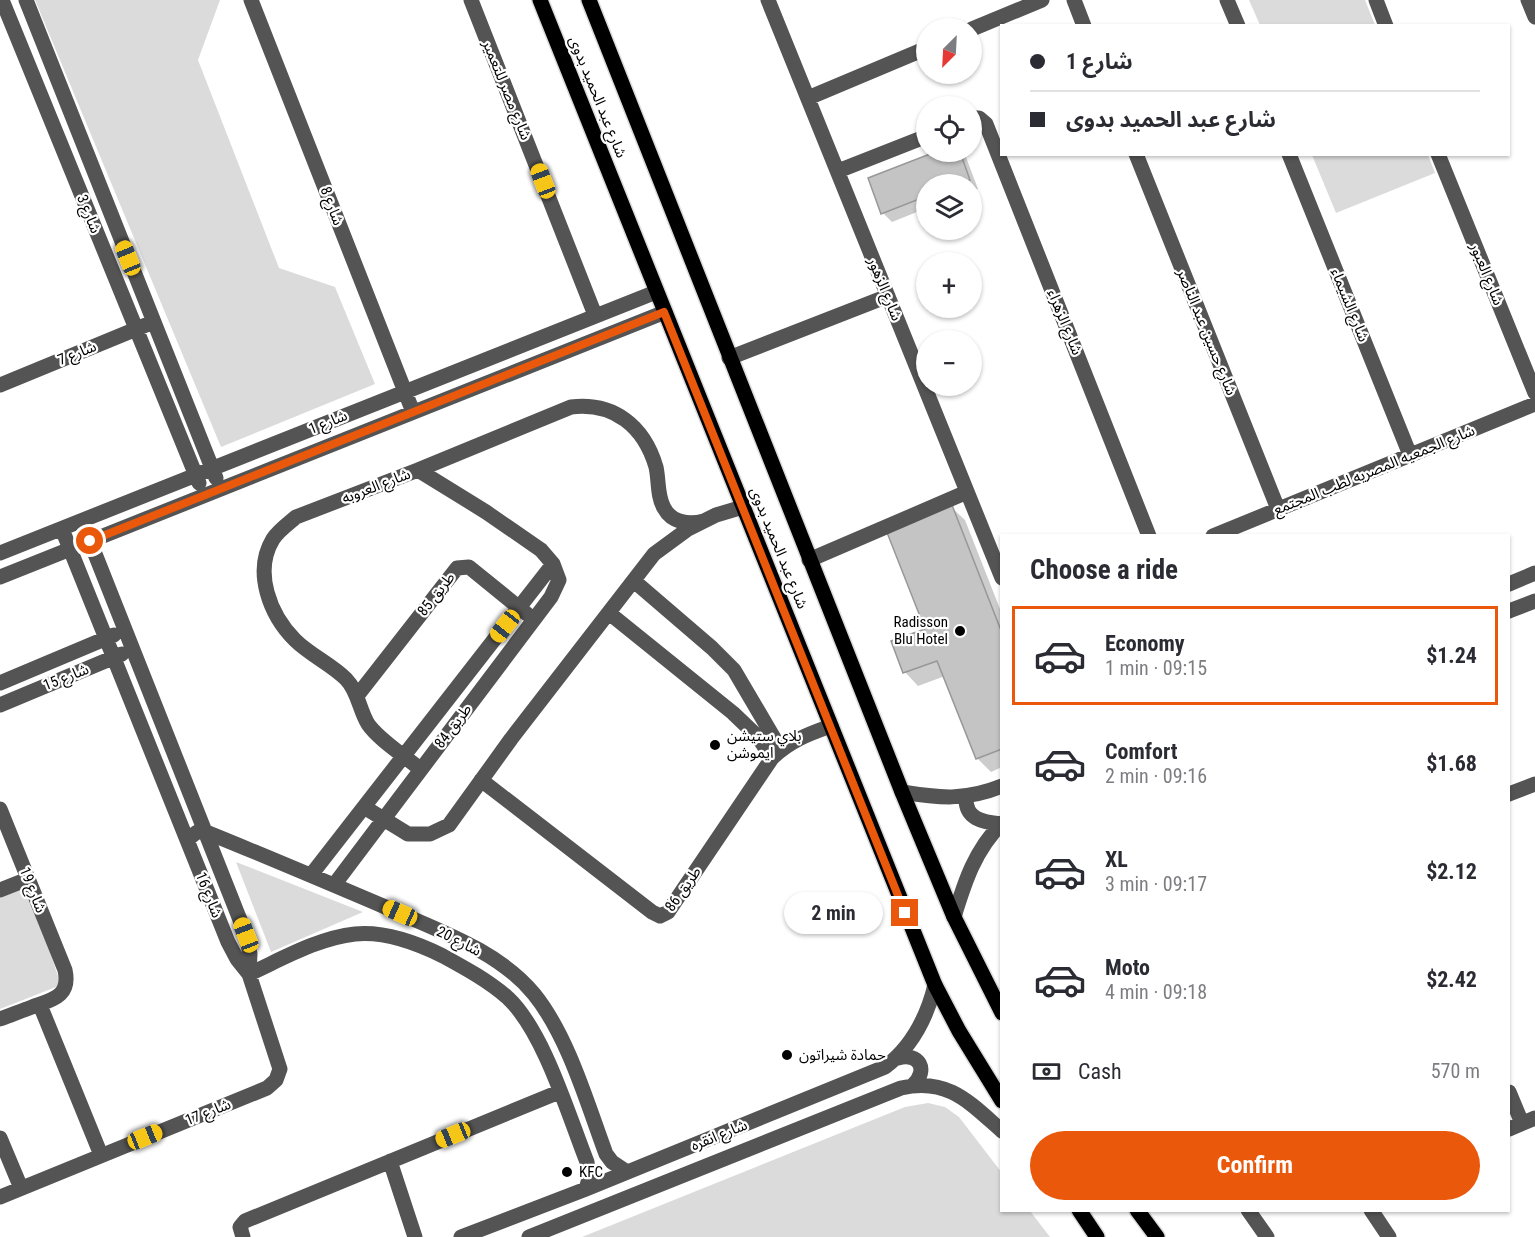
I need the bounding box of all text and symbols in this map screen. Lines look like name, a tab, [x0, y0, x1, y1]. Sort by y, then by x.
north arrow	[916, 18, 982, 84]
map controls	[916, 18, 982, 396]
street label: شارع عبد الحميد بدوى	[563, 34, 631, 162]
street label: شارع مصر للتعمير	[476, 36, 535, 144]
text: شارع 1	[1066, 49, 1133, 74]
button: locate	[916, 96, 982, 162]
text: شارع عبد الحميد بدوى	[1066, 107, 1276, 132]
car	[528, 161, 558, 201]
button: layers	[916, 174, 982, 240]
street label: شارع 8	[314, 184, 348, 229]
street label: شارع 3	[70, 192, 105, 237]
car	[113, 238, 143, 278]
street label: شارع العبور	[1463, 239, 1508, 309]
button: +	[916, 252, 982, 318]
street label: شارع الزهور	[861, 254, 906, 325]
street label: شارع حسين عبد الناصر	[1170, 265, 1241, 399]
street label: شارع الشيماء	[1324, 266, 1373, 346]
street label: شارع الزهراء	[1041, 286, 1086, 359]
button: −	[916, 330, 982, 396]
street label: شارع 7	[55, 337, 100, 372]
street label: شارع 1	[306, 406, 351, 441]
street label: شارع الجمعيه المصريه لطب المجتمع	[1271, 421, 1479, 522]
street label: شارع العروبه	[339, 465, 414, 510]
street label: شارع عبد الحميد بدوى	[744, 485, 812, 613]
route start	[76, 527, 103, 554]
text: Choose a ride	[1030, 554, 1178, 586]
street label: طريق 85	[413, 569, 459, 620]
car	[487, 606, 523, 646]
place label: Radisson Blu Hotel	[893, 613, 948, 648]
marker: Radisson Blu Hotel	[953, 624, 967, 638]
icon: car	[1033, 629, 1087, 683]
text: Economy	[1105, 631, 1185, 656]
text: $1.24	[1426, 643, 1477, 668]
text: 1 min · 09:15	[1105, 656, 1207, 680]
street label: شارع 15	[41, 660, 93, 697]
street label: طريق 84	[431, 700, 476, 752]
place label: بلاي ستيشن ايموشن	[727, 727, 802, 762]
icon: car	[1033, 737, 1087, 791]
marker: بلاي ستيشن ايموشن	[708, 738, 722, 752]
text: Comfort	[1105, 739, 1178, 764]
text: $1.68	[1426, 751, 1477, 776]
text: 2 min · 09:16	[1105, 764, 1207, 788]
icon: car	[1033, 845, 1087, 899]
text: XL	[1105, 847, 1128, 872]
text: $2.12	[1426, 859, 1477, 884]
street label: طريق 86	[661, 863, 706, 915]
street label: شارع 19	[13, 865, 50, 917]
street label: شارع 16	[189, 870, 226, 922]
text: 3 min · 09:17	[1105, 872, 1207, 896]
callout: 2 min	[785, 892, 884, 934]
car	[380, 897, 420, 929]
route end	[891, 899, 918, 926]
text: 2 min	[811, 901, 856, 925]
car	[231, 915, 261, 955]
street label: شارع 20	[432, 922, 484, 963]
icon: car	[1033, 953, 1087, 1007]
text: Moto	[1105, 955, 1150, 980]
text: $2.42	[1426, 967, 1477, 992]
text: 4 min · 09:18	[1105, 980, 1207, 1004]
place label: حمادة شيراتون	[799, 1046, 886, 1064]
marker: حمادة شيراتون	[780, 1048, 794, 1062]
icon: cash	[1030, 1055, 1063, 1088]
text: Cash	[1078, 1059, 1122, 1084]
text: 570 m	[1431, 1059, 1480, 1083]
street label: شارع 17	[183, 1095, 235, 1132]
street label: شارع انقره	[688, 1115, 751, 1157]
car	[433, 1120, 473, 1150]
car	[125, 1122, 165, 1152]
button: Confirm	[1030, 1131, 1480, 1200]
place label: KFC	[579, 1163, 603, 1181]
marker: KFC	[560, 1165, 574, 1179]

